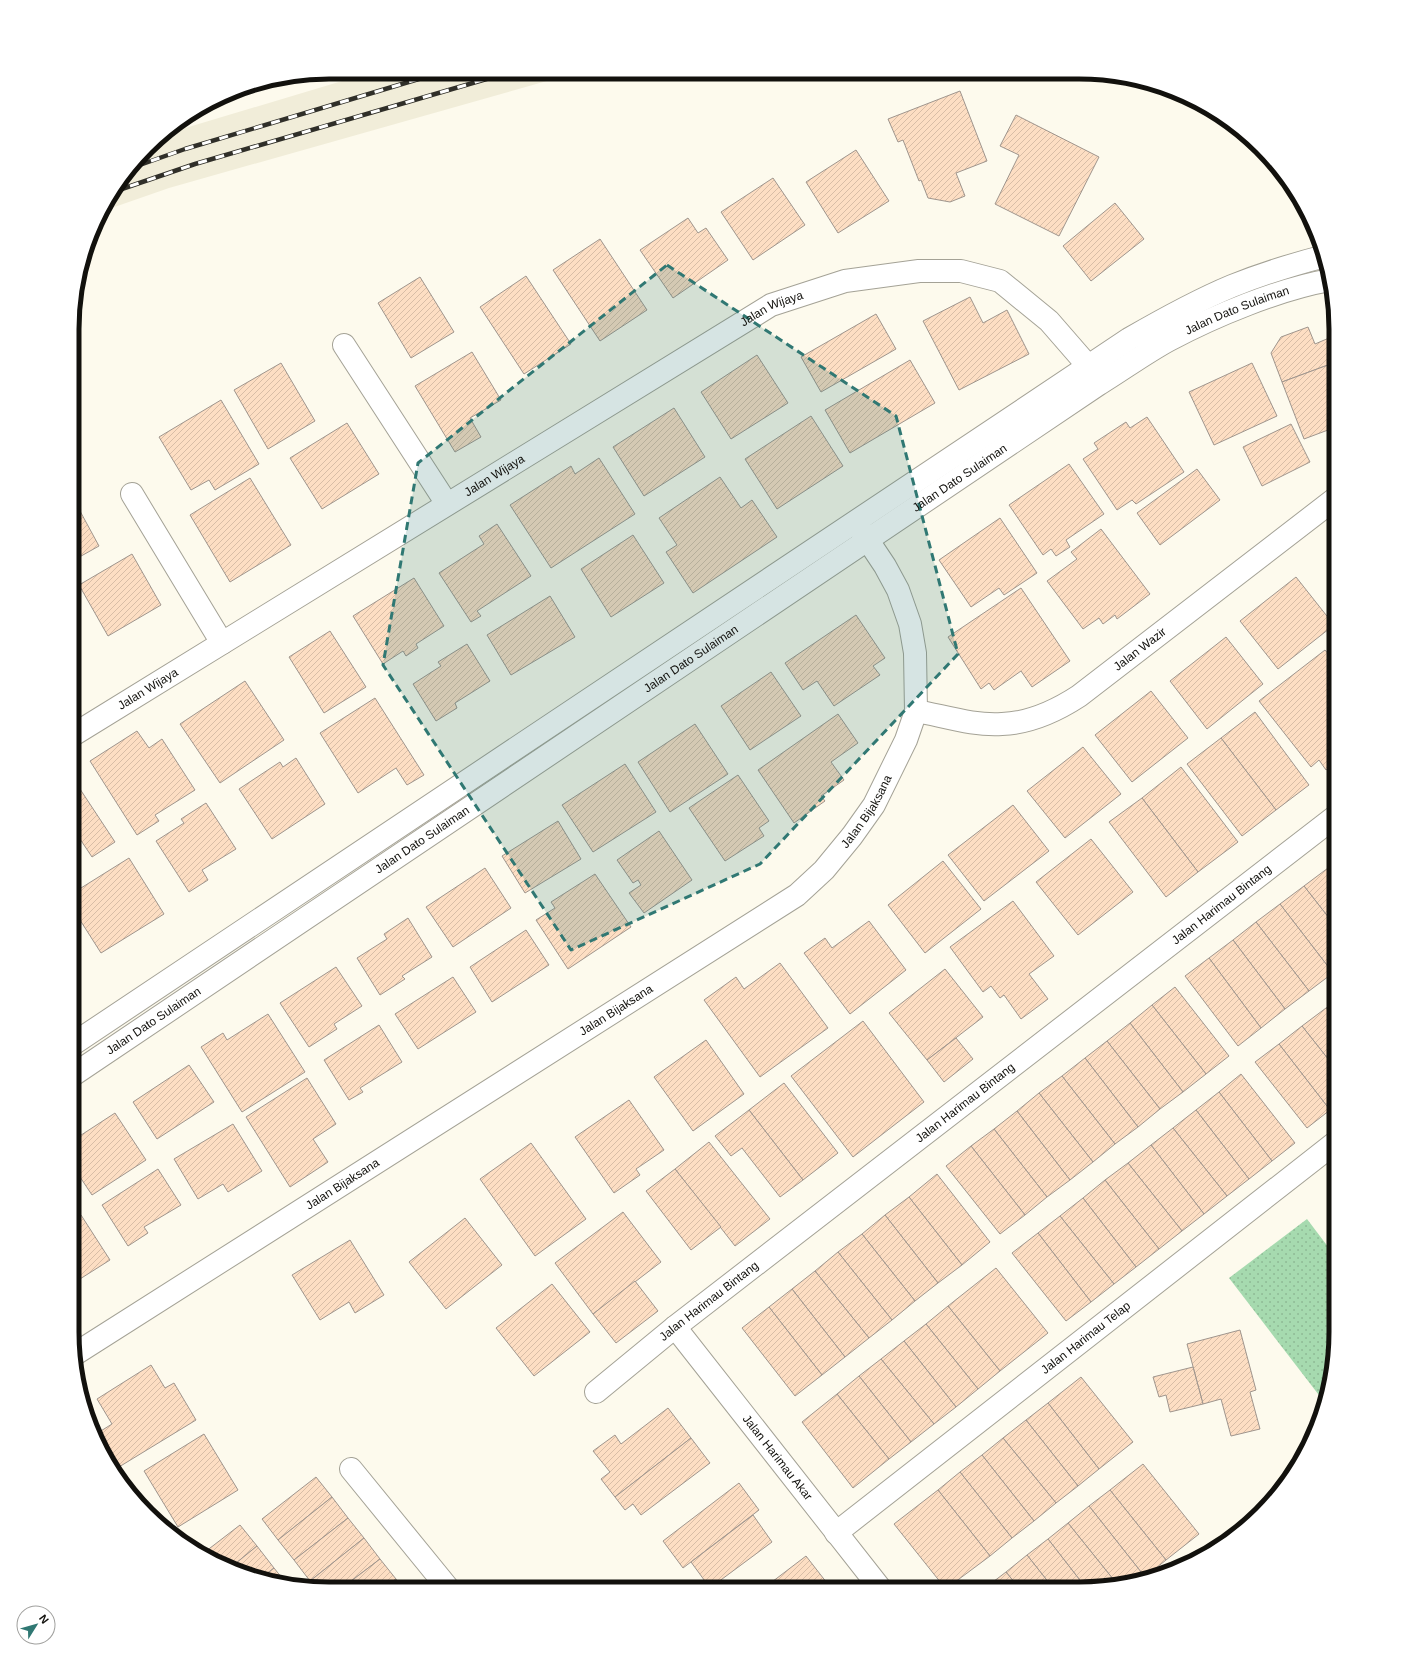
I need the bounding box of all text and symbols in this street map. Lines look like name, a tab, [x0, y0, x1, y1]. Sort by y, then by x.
street label: Jalan Dato Sulaiman	[1183, 283, 1291, 338]
street label: Jalan Wijaya	[738, 288, 805, 329]
street label: Jalan Dato Sulaiman	[910, 441, 1010, 515]
street label: Jalan Wijaya	[462, 451, 527, 499]
street label: Jalan Dato Sulaiman	[641, 622, 741, 696]
street label: Jalan Wazir	[1111, 625, 1169, 674]
street label: Jalan Wijaya	[115, 665, 181, 713]
street label: Jalan Bijaksana	[838, 772, 895, 851]
street label: Jalan Dato Sulaiman	[372, 803, 472, 877]
street label: Jalan Harimau Bintang	[1169, 862, 1274, 947]
street label: Jalan Bijaksana	[577, 981, 655, 1039]
street label: Jalan Dato Sulaiman	[104, 984, 203, 1058]
street label: Jalan Harimau Bintang	[913, 1060, 1018, 1145]
street label: Jalan Bijaksana	[303, 1155, 382, 1212]
street label: Jalan Harimau Bintang	[657, 1258, 761, 1344]
street label: Jalan Harimau Telap	[1038, 1298, 1133, 1377]
street label: Jalan Harimau Akar	[740, 1412, 815, 1503]
north arrow	[16, 1605, 56, 1645]
text: N	[37, 1612, 51, 1626]

